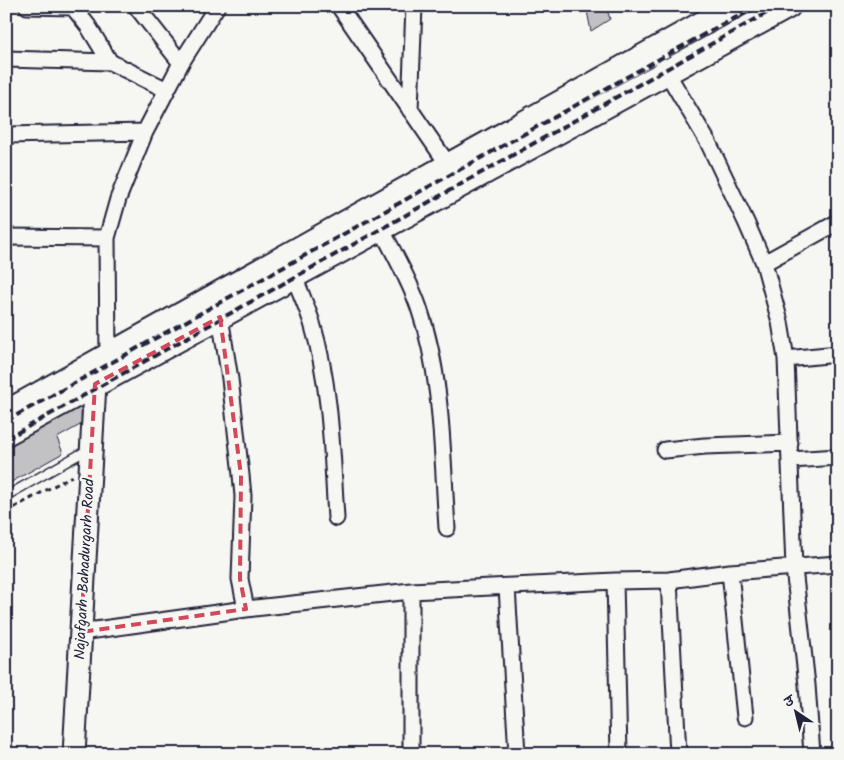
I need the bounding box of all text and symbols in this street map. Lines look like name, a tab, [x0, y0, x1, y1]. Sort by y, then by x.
street label: Najafgarh Bahadurgarh Road	[68, 477, 102, 660]
north arrow	[772, 688, 822, 738]
text: उ	[779, 689, 802, 714]

